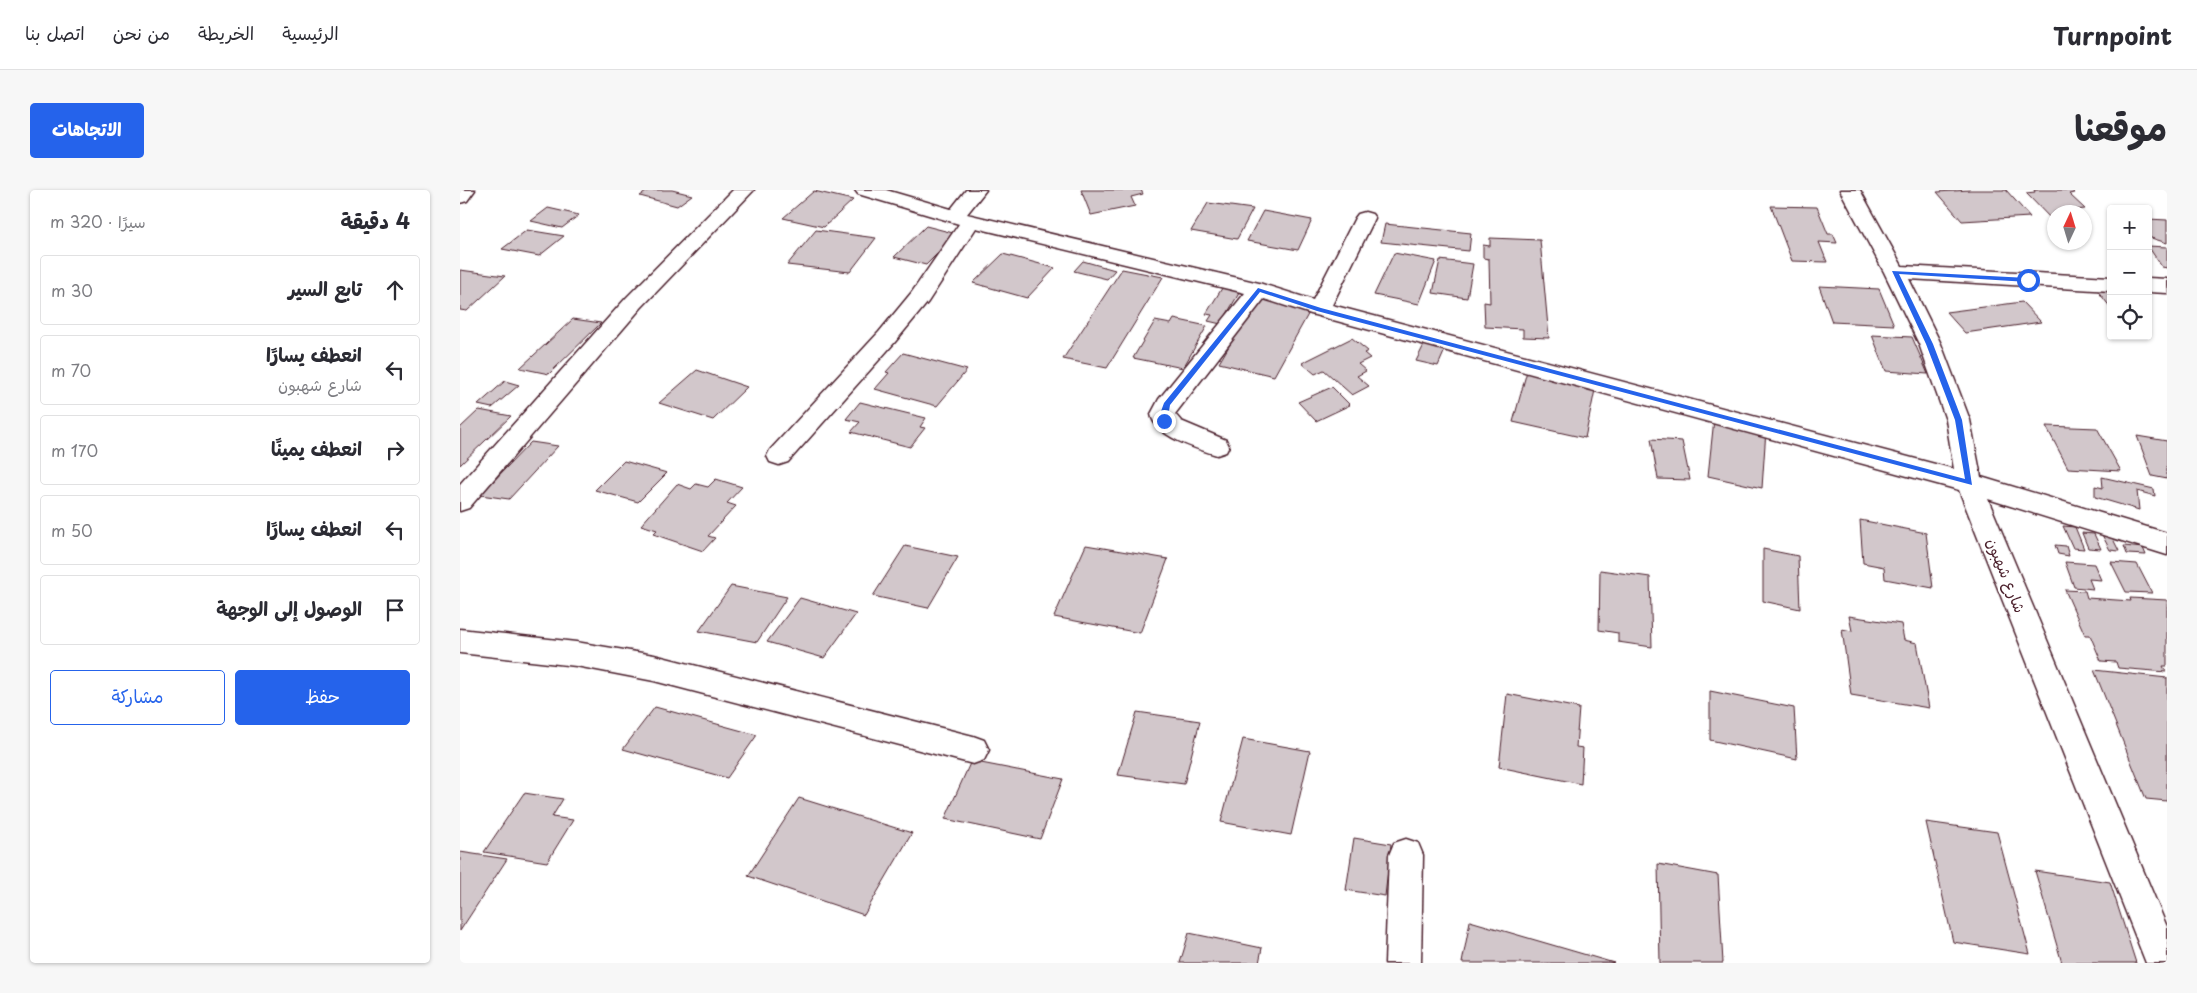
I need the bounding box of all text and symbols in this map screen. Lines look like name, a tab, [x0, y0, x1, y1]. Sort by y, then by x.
text: Turnpoint	[2053, 17, 2172, 53]
text: اتصل بنا	[25, 19, 85, 46]
text: من نحن	[113, 19, 170, 46]
text: الخريطة	[198, 19, 254, 46]
text: الرئيسية	[282, 19, 339, 46]
text: موقعنا	[2074, 100, 2167, 153]
button: الاتجاهات	[30, 103, 144, 158]
text: 4 دقيقة	[341, 204, 410, 236]
north arrow	[2047, 205, 2092, 250]
map controls	[2107, 205, 2152, 340]
button: +	[2107, 205, 2152, 250]
text: سيرًا · 320 m	[50, 209, 146, 233]
button: −	[2107, 250, 2152, 295]
route start	[2017, 269, 2040, 292]
text: تابع السير	[288, 274, 362, 302]
icon: ahead	[381, 276, 409, 304]
text: 30 m	[51, 278, 93, 302]
button: locate	[2107, 295, 2152, 340]
text: انعطف يسارًا	[266, 340, 362, 368]
icon: left	[381, 356, 409, 384]
text: 70 m	[51, 358, 91, 382]
text: شارع شهبون	[278, 372, 362, 396]
route end	[1153, 410, 1176, 433]
text: انعطف يمينًا	[271, 434, 362, 462]
icon: right	[381, 436, 409, 464]
text: 170 m	[51, 438, 98, 462]
text: انعطف يسارًا	[266, 514, 362, 542]
icon: left	[381, 516, 409, 544]
text: 50 m	[51, 518, 93, 542]
street label: شارع شهبون	[1982, 534, 2032, 616]
text: الوصول إلى الوجهة	[216, 594, 362, 622]
icon: arrive	[381, 596, 409, 624]
button: مشاركة	[50, 670, 225, 725]
button: حفظ	[235, 670, 410, 725]

